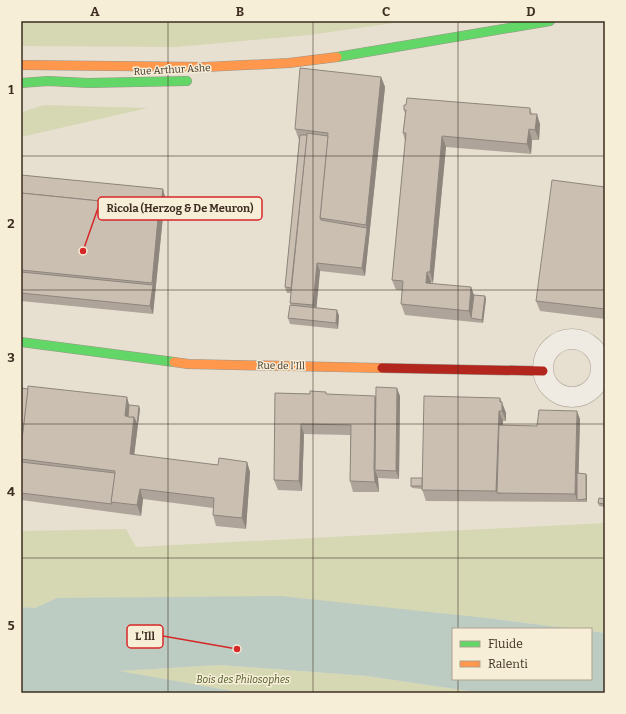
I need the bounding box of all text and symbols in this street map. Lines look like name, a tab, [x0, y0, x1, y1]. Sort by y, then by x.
text: A	[90, 4, 100, 19]
text: B	[236, 4, 244, 19]
text: C	[382, 4, 390, 19]
text: D	[526, 4, 536, 19]
street label: Rue Arthur Ashe	[133, 62, 211, 78]
text: 1	[8, 82, 14, 97]
callout: Ricola (Herzog & De Meuron)	[98, 197, 262, 220]
text: Ricola (Herzog & De Meuron)	[106, 202, 254, 215]
text: 2	[7, 216, 15, 231]
text: 3	[7, 350, 15, 365]
street label: Rue de l'Ill	[257, 360, 305, 372]
text: 4	[7, 484, 15, 499]
text: 5	[7, 618, 15, 633]
callout: L'Ill	[127, 625, 163, 648]
legend	[452, 628, 592, 680]
text: L'Ill	[135, 630, 155, 643]
text: Fluide	[488, 637, 523, 651]
text: Ralenti	[488, 657, 528, 671]
park label: Bois des Philosophes	[196, 674, 290, 686]

